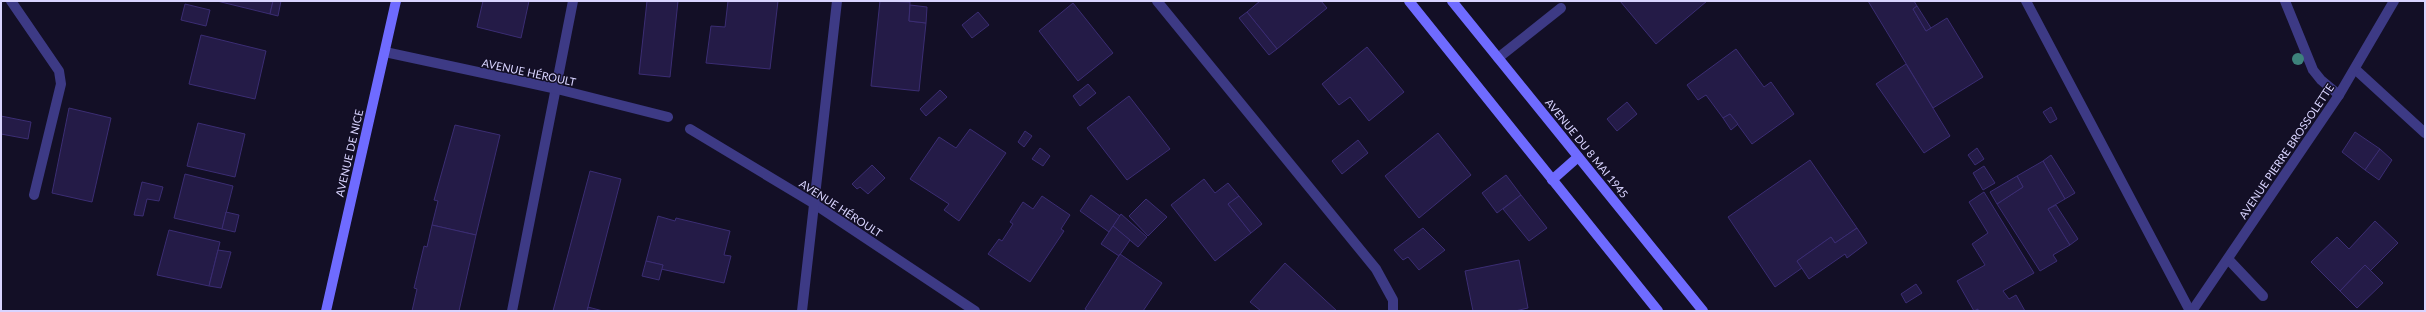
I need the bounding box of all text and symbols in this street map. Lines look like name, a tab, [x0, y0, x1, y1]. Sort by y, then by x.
street label: AVENUE HÉROULT	[481, 56, 578, 88]
street label: AVENUE PIERRE BROSSOLETTE	[2236, 81, 2336, 221]
street label: AVENUE DU 8 MAI 1945	[1543, 96, 1631, 200]
street label: AVENUE DE NICE	[333, 108, 365, 198]
street label: AVENUE HÉROULT	[797, 176, 885, 240]

